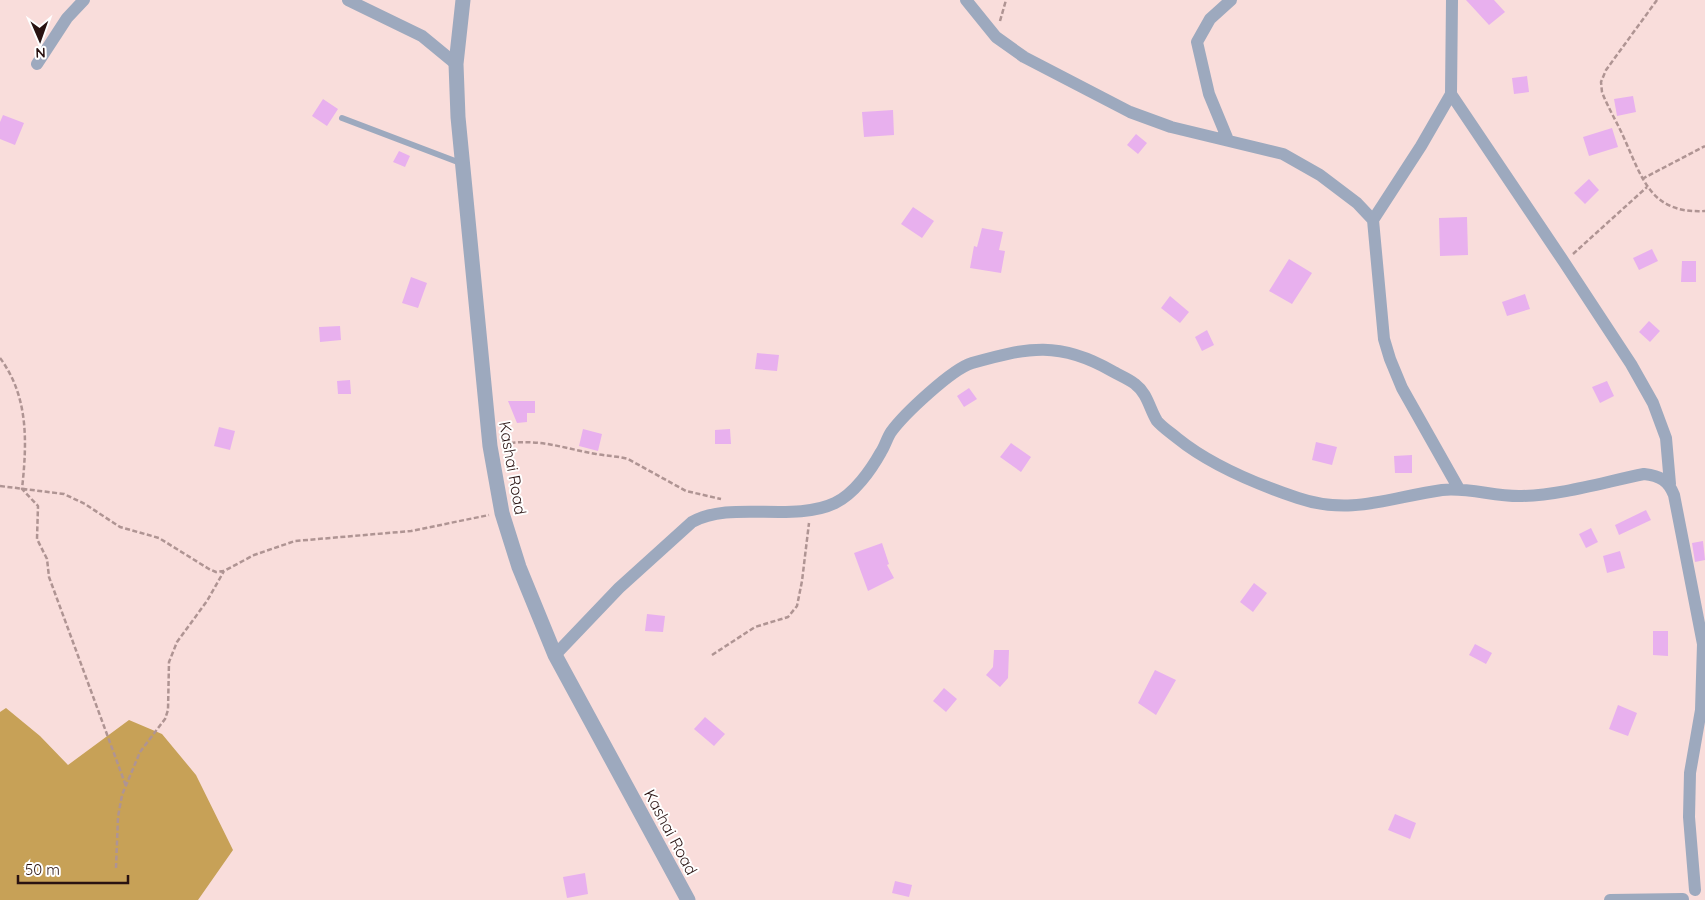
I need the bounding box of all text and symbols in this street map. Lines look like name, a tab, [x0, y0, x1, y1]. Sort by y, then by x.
north arrow	[15, 15, 65, 65]
text: N	[35, 44, 46, 62]
street label: Kashai Road	[495, 420, 531, 516]
street label: Kashai Road	[640, 786, 702, 878]
scale bar	[18, 852, 128, 884]
text: 50 m	[25, 860, 60, 879]

